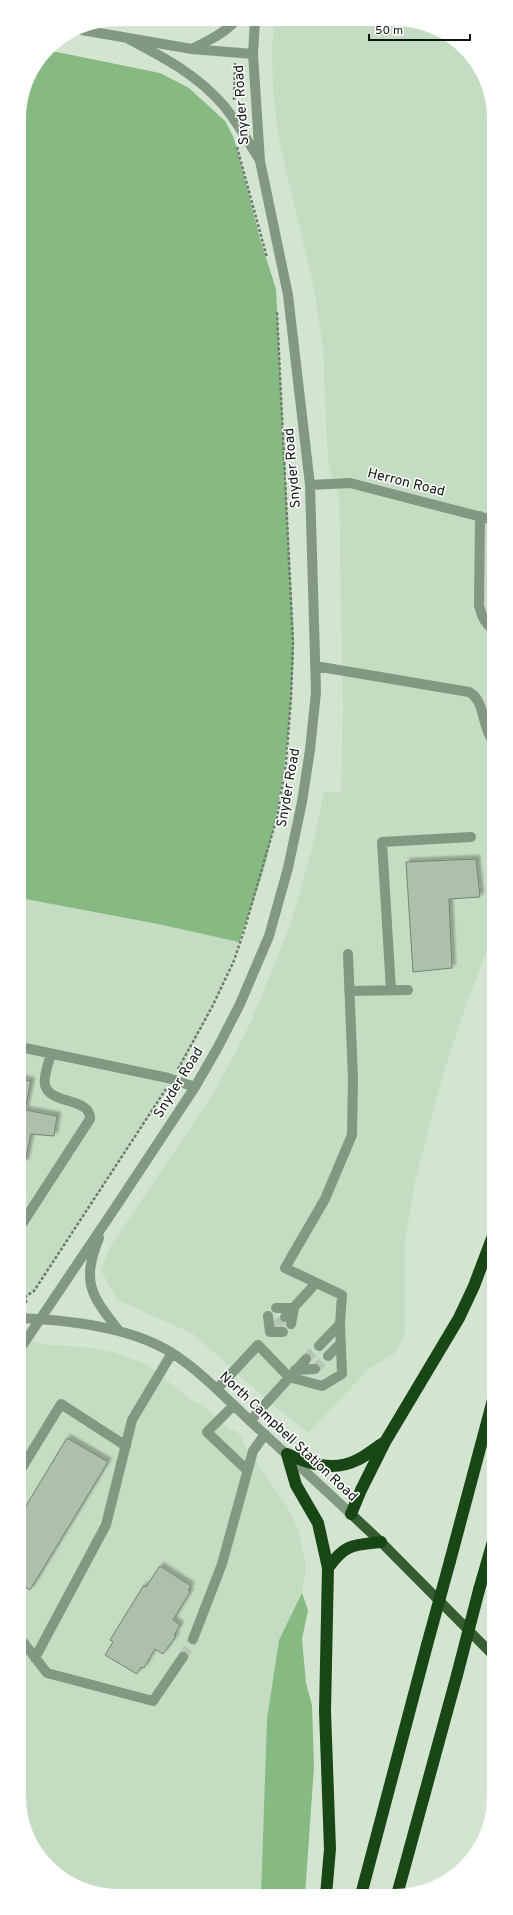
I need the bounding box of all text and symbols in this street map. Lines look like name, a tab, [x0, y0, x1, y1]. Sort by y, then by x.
scale bar	[369, 16, 470, 42]
text: 50 m	[375, 23, 403, 39]
street label: Snyder Road	[231, 64, 253, 146]
street label: Snyder Road	[281, 427, 305, 509]
street label: Herron Road	[365, 465, 447, 501]
street label: Snyder Road	[274, 747, 304, 829]
street label: Snyder Road	[151, 1044, 207, 1122]
street label: North Campbell Station Road	[215, 1368, 361, 1506]

